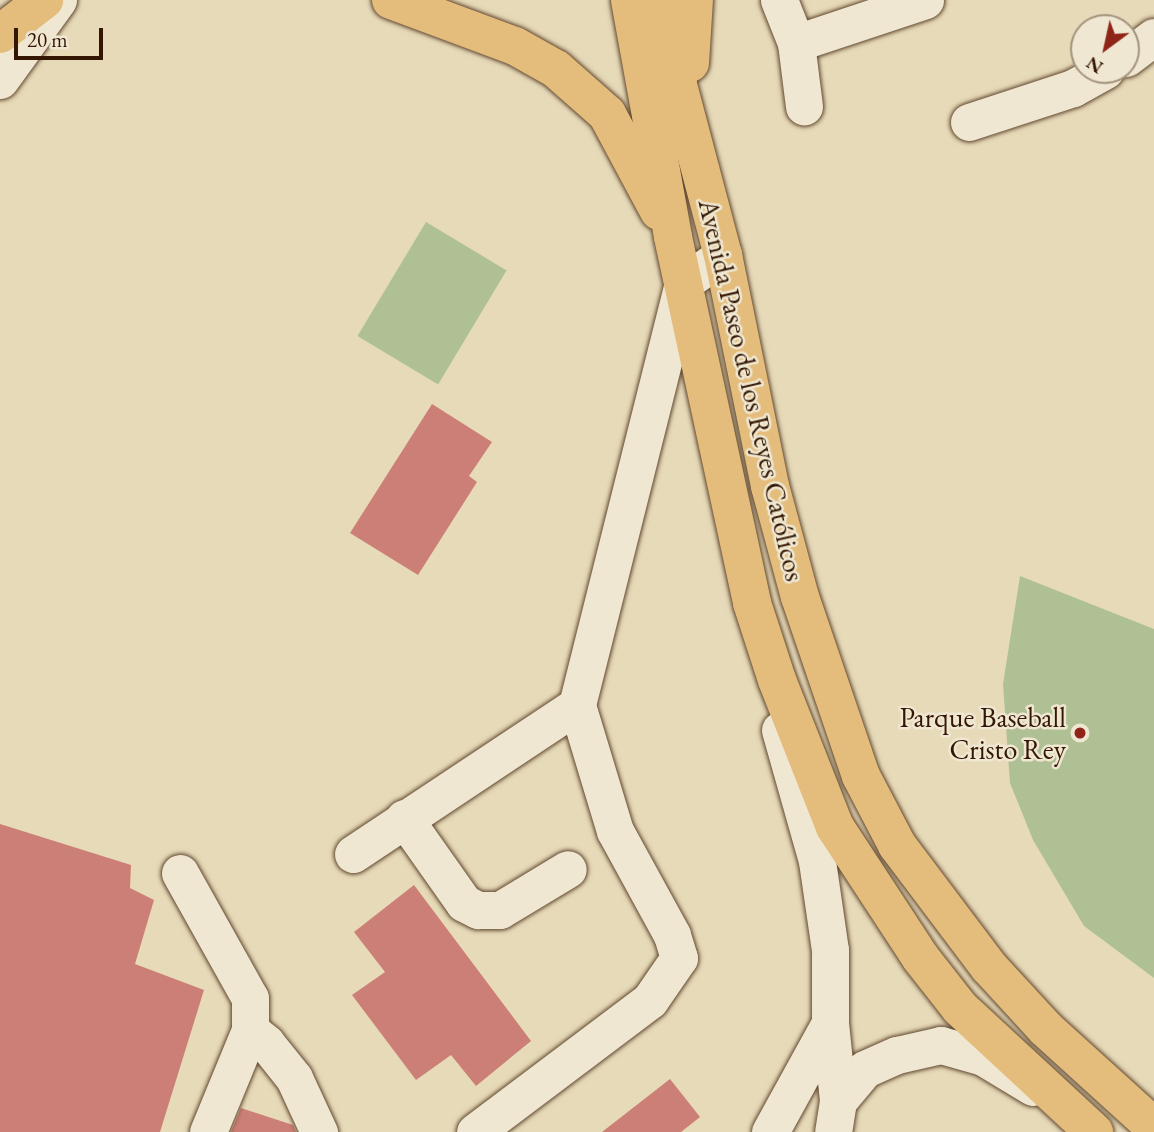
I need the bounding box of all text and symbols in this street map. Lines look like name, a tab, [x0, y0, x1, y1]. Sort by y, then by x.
scale bar	[18, 14, 107, 58]
north arrow	[1070, 14, 1140, 84]
text: 20 m	[27, 26, 68, 53]
text: N	[1081, 51, 1108, 80]
street label: Avenida Paseo de los Reyes Católicos	[692, 196, 812, 584]
place label: Parque Baseball Cristo Rey	[899, 700, 1066, 766]
marker: Parque Baseball Cristo Rey	[1072, 725, 1088, 741]

